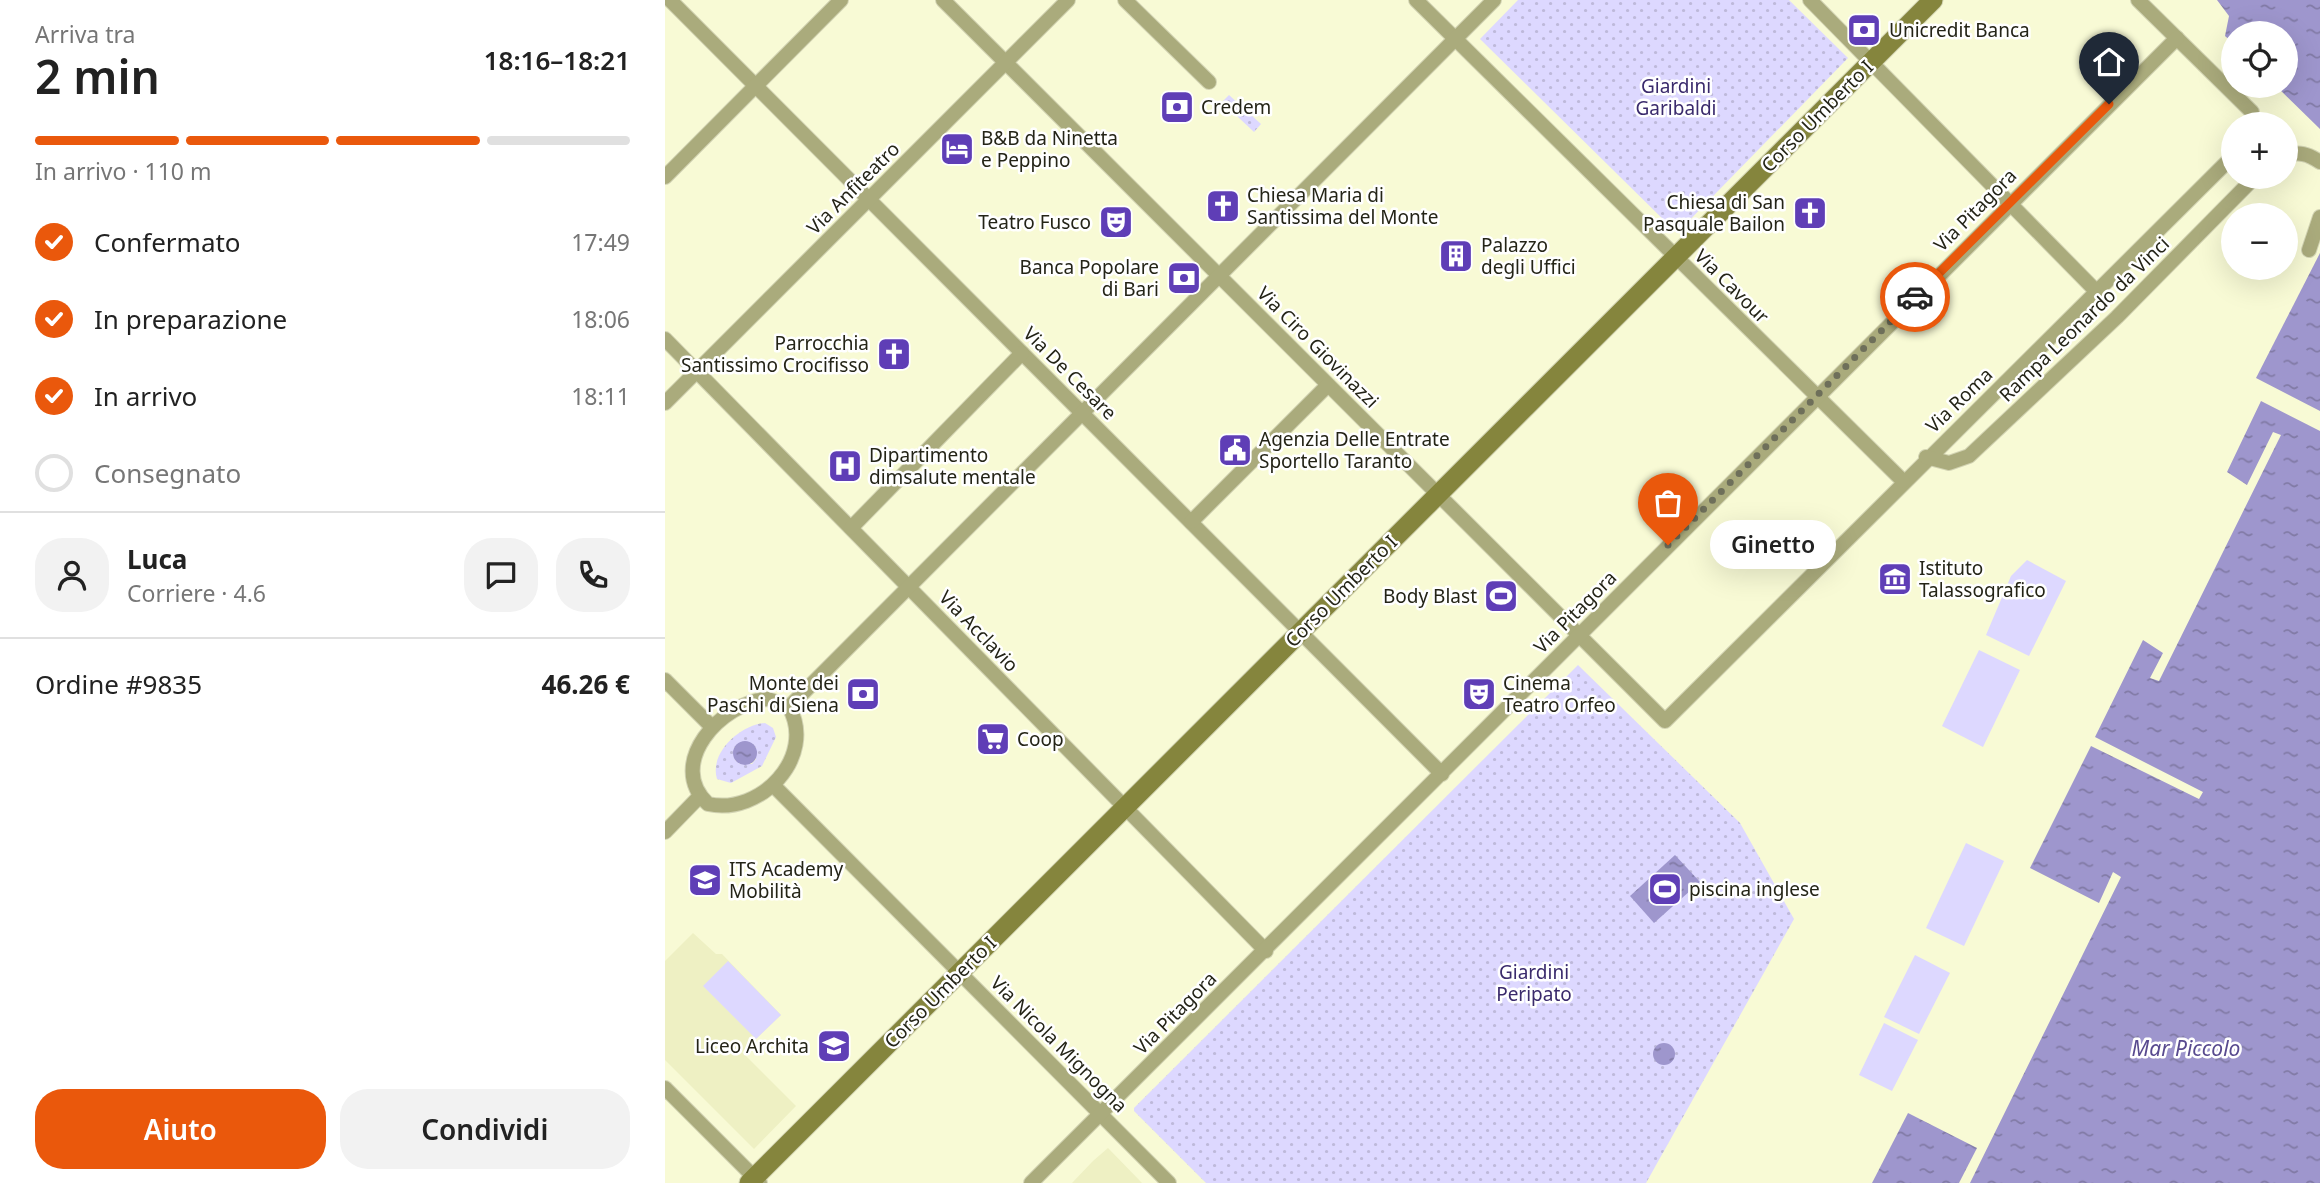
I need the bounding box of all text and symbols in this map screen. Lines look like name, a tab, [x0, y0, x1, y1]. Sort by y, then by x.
bank icon: Unicredit Banca	[1845, 11, 1883, 49]
place label: Unicredit Banca	[1889, 17, 2030, 43]
text: Arriva tra	[35, 18, 135, 50]
map controls	[2221, 21, 2298, 280]
button: locate	[2221, 21, 2298, 98]
pin	[2079, 32, 2139, 104]
text: 18:16–18:21	[484, 42, 630, 78]
icon: home	[2090, 43, 2128, 81]
text: 2 min	[35, 45, 160, 107]
street label: Corso Umberto I	[1755, 54, 1879, 178]
park label: Giardini Garibaldi	[1635, 73, 1717, 121]
bank icon: Credem	[1158, 88, 1196, 126]
place label: Credem	[1201, 94, 1271, 120]
button: +	[2221, 112, 2298, 189]
place label: B&B da Ninetta e Peppino	[981, 125, 1118, 173]
hotel icon: B&B da Ninetta e Peppino	[938, 130, 976, 168]
street label: Via Anfiteatro	[801, 136, 905, 240]
text: In arrivo · 110 m	[35, 155, 212, 187]
street label: Via Pitagora	[1928, 163, 2022, 257]
place label: Chiesa Maria di Santissima del Monte	[1247, 182, 1438, 230]
church icon: Chiesa Maria di Santissima del Monte	[1204, 187, 1242, 225]
place label: Chiesa di San Pasquale Bailon	[1643, 189, 1785, 237]
church icon: Chiesa di San Pasquale Bailon	[1791, 194, 1829, 232]
theatre icon: Teatro Fusco	[1097, 203, 1135, 241]
button: −	[2221, 203, 2298, 280]
place label: Teatro Fusco	[978, 209, 1091, 235]
icon: check	[35, 223, 73, 261]
text: Confermato	[94, 224, 241, 260]
text: 17:49	[571, 226, 630, 258]
street label: Rampa Leonardo da Vinci	[1993, 231, 2175, 407]
place label: Palazzo degli Uffici	[1481, 232, 1576, 280]
building icon: Palazzo degli Uffici	[1437, 237, 1475, 275]
street label: Via Cavour	[1689, 243, 1775, 329]
place label: Banca Popolare di Bari	[1020, 254, 1159, 302]
bank icon: Banca Popolare di Bari	[1165, 259, 1203, 297]
courier	[1880, 262, 1950, 332]
icon: car	[1896, 278, 1934, 316]
street label: Via Ciro Giovinazzi	[1251, 280, 1385, 414]
icon: check	[35, 300, 73, 338]
text: In preparazione	[94, 301, 287, 337]
text: 18:06	[571, 303, 630, 335]
street label: Via De Cesare	[1018, 321, 1122, 425]
place label: Parrocchia Santissimo Crocifisso	[681, 330, 869, 378]
church icon: Parrocchia Santissimo Crocifisso	[875, 335, 913, 373]
street label: Via Roma	[1920, 362, 1998, 438]
icon: check	[35, 377, 73, 415]
text: In arrivo	[94, 378, 197, 414]
text: 18:11	[571, 380, 630, 412]
place label: Agenzia Delle Entrate Sportello Taranto	[1259, 426, 1450, 474]
public building icon: Agenzia Delle Entrate Sportello Taranto	[1216, 431, 1254, 469]
place label: Dipartimento dimsalute mentale	[869, 442, 1036, 490]
hospital icon: Dipartimento dimsalute mentale	[826, 447, 864, 485]
text: Consegnato	[94, 455, 241, 491]
pin	[1638, 473, 1698, 545]
icon: bag	[1649, 484, 1687, 522]
callout: Ginetto	[1710, 520, 1836, 570]
text: Ginetto	[1731, 528, 1815, 560]
street label: Corso Umberto I	[1279, 529, 1403, 653]
button: person	[35, 538, 109, 612]
button: chat	[464, 538, 538, 612]
button: phone	[556, 538, 630, 612]
text: Luca	[127, 541, 187, 577]
place label: Istituto Talassografico	[1919, 555, 2046, 603]
museum icon: Istituto Talassografico	[1876, 560, 1914, 598]
street label: Via Pitagora	[1528, 565, 1622, 659]
text: Corriere · 4.6	[127, 577, 266, 609]
sports icon: Body Blast	[1482, 577, 1520, 615]
place label: Body Blast	[1383, 583, 1477, 609]
street label: Via Acclavio	[934, 585, 1024, 677]
text: Ordine #9835	[35, 666, 202, 702]
text: 46.26 €	[542, 666, 630, 702]
place label: Monte dei Paschi di Siena	[707, 670, 839, 718]
place label: Cinema Teatro Orfeo	[1503, 670, 1616, 718]
bank icon: Monte dei Paschi di Siena	[844, 675, 882, 713]
theatre icon: Cinema Teatro Orfeo	[1460, 675, 1498, 713]
supermarket icon: Coop	[974, 720, 1012, 758]
place label: Coop	[1017, 726, 1064, 752]
place label: ITS Academy Mobilità	[729, 856, 843, 904]
school or university icon: ITS Academy Mobilità	[686, 861, 724, 899]
sports icon: piscina inglese	[1646, 870, 1684, 908]
place label: piscina inglese	[1689, 876, 1820, 902]
street label: Corso Umberto I	[878, 930, 1002, 1054]
park label: Giardini Peripato	[1496, 959, 1572, 1007]
street label: Via Pitagora	[1128, 966, 1222, 1060]
street label: Via Nicola Mignogna	[985, 970, 1133, 1118]
school or university icon: Liceo Archita	[815, 1027, 853, 1065]
place label: Liceo Archita	[695, 1033, 809, 1059]
water label: Mar Piccolo	[2132, 1034, 2240, 1062]
button: Aiuto	[35, 1089, 326, 1169]
button: Condividi	[340, 1089, 630, 1169]

